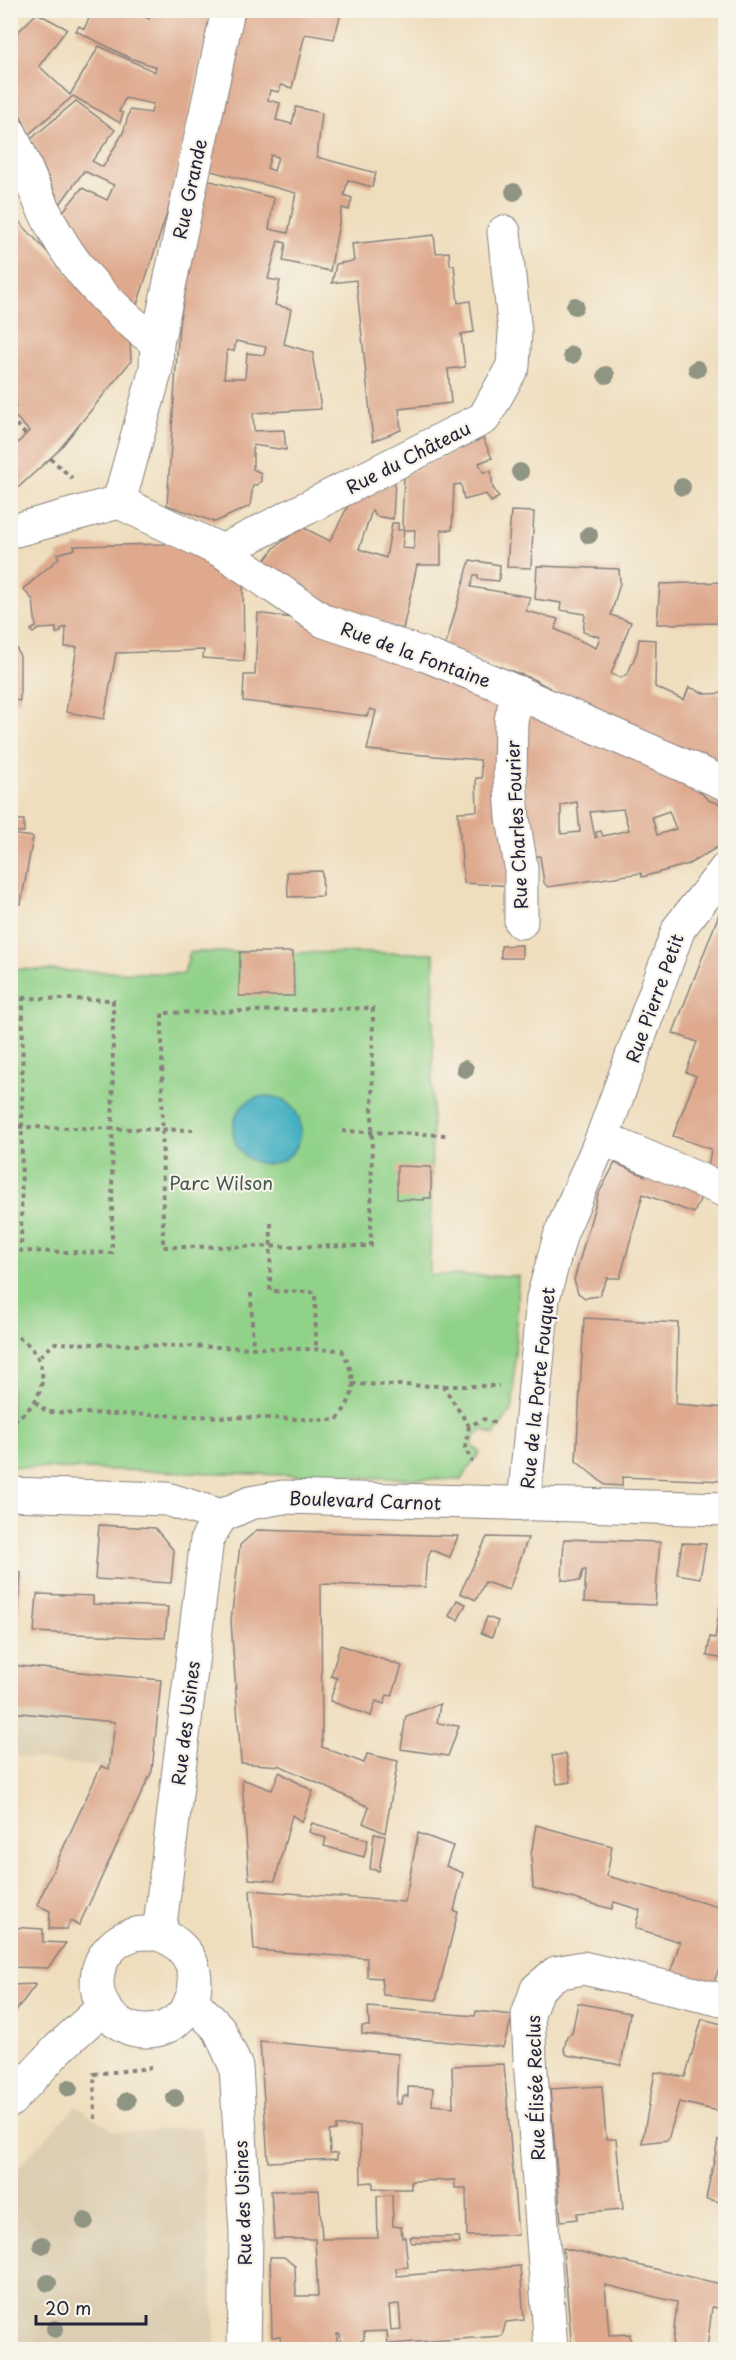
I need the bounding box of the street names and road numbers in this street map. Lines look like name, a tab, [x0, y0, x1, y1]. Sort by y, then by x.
street label: Rue Grande	[165, 136, 213, 242]
street label: Rue du Château	[341, 414, 475, 500]
street label: Rue de la Fontaine	[337, 614, 495, 694]
street label: Rue Charles Fourier	[498, 739, 534, 910]
street label: Rue Pierre Petit	[618, 929, 690, 1066]
street label: Rue de la Porte Fouquet	[513, 1286, 561, 1490]
street label: Boulevard Carnot	[289, 1484, 441, 1516]
street label: Rue des Usines	[164, 1659, 206, 1787]
street label: Rue Élisée Reclus	[519, 2015, 551, 2161]
street label: Rue des Usines	[226, 2140, 258, 2266]

